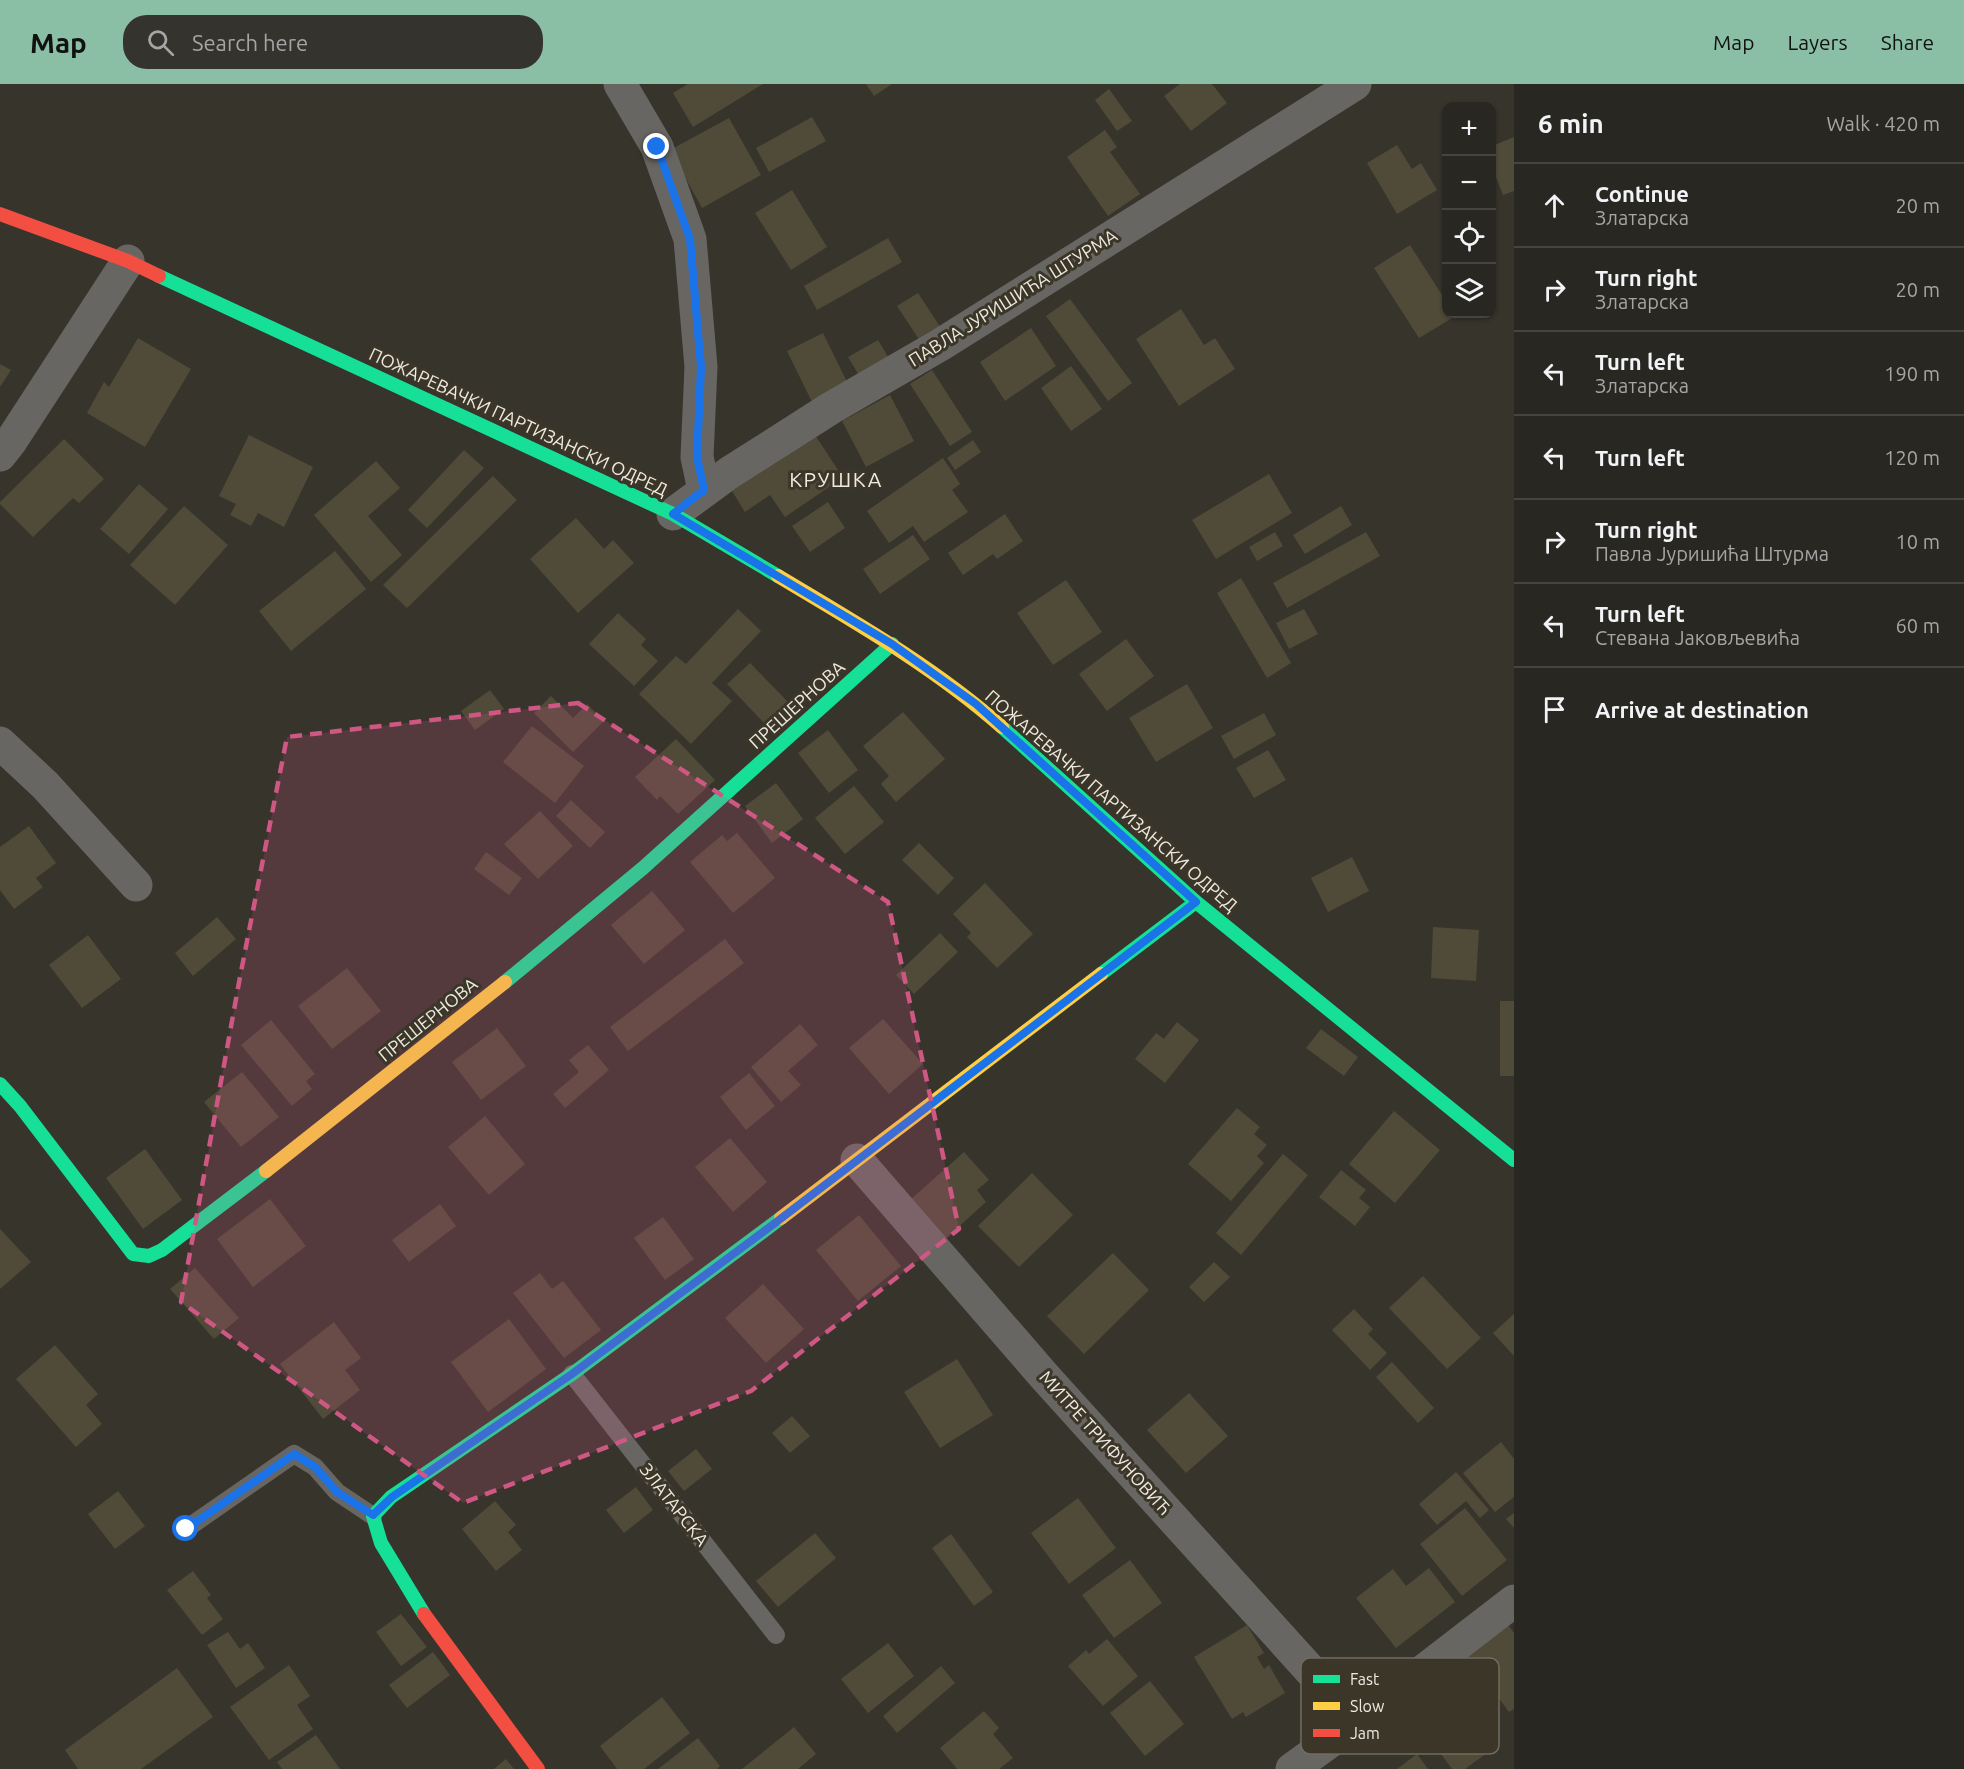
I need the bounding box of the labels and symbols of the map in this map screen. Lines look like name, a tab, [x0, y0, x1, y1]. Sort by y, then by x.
route end	[643, 133, 669, 159]
street label: ПАВЛА ЈУРИШИЋА ШТУРМА	[905, 224, 1121, 370]
street label: ПОЖАРЕВАЧКИ ПАРТИЗАНСКИ ОДРЕД	[366, 343, 671, 499]
district label: КРУШКА	[789, 467, 883, 491]
street label: ПРЕШЕРНОВА	[745, 656, 848, 752]
street label: ПОЖАРЕВАЧКИ ПАРТИЗАНСКИ ОДРЕД	[982, 686, 1242, 915]
street label: ПРЕШЕРНОВА	[374, 973, 481, 1065]
street label: МИТРЕ ТРИФУНОВИЋ	[1036, 1366, 1176, 1518]
street label: ЗЛАТАРСКА	[636, 1459, 713, 1550]
route start	[172, 1515, 198, 1541]
legend	[1301, 1658, 1499, 1754]
text: Fast	[1350, 1670, 1380, 1688]
text: Slow	[1350, 1697, 1385, 1715]
text: Jam	[1350, 1724, 1380, 1742]

